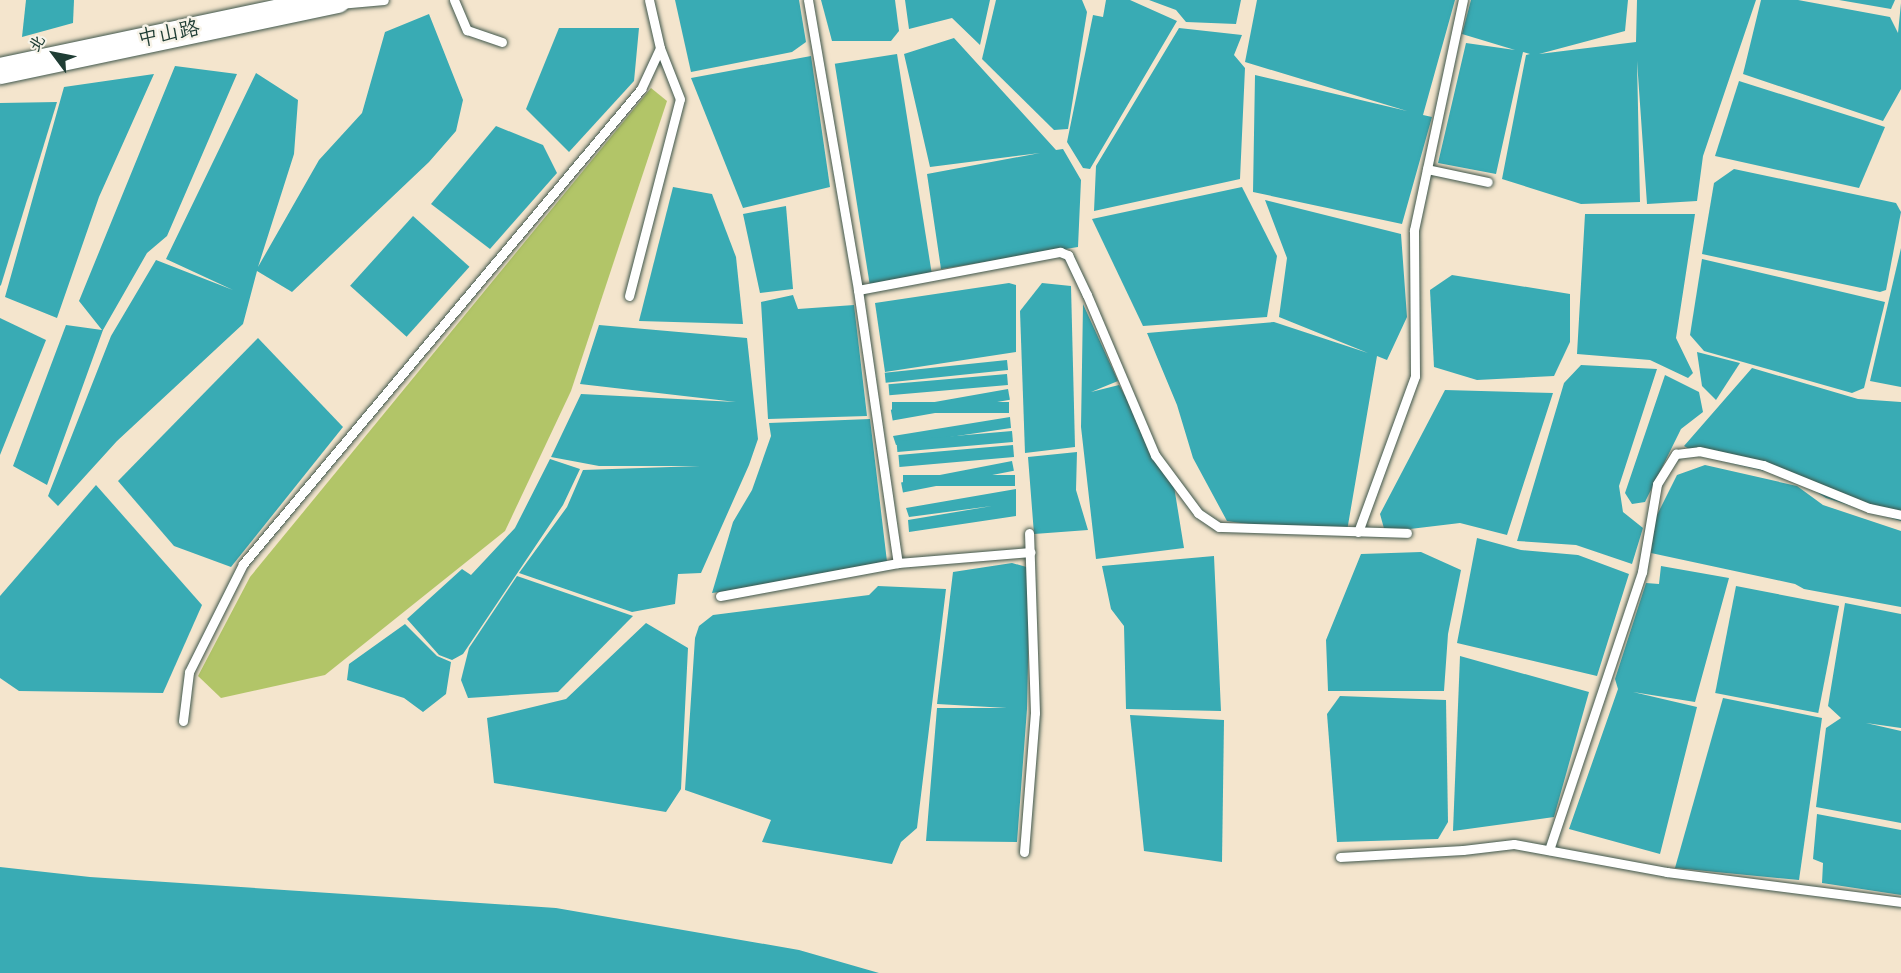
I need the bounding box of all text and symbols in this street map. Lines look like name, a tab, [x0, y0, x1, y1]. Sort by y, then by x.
street label: 中山路	[136, 18, 202, 54]
north arrow	[24, 24, 84, 84]
text: 北	[24, 31, 52, 57]

